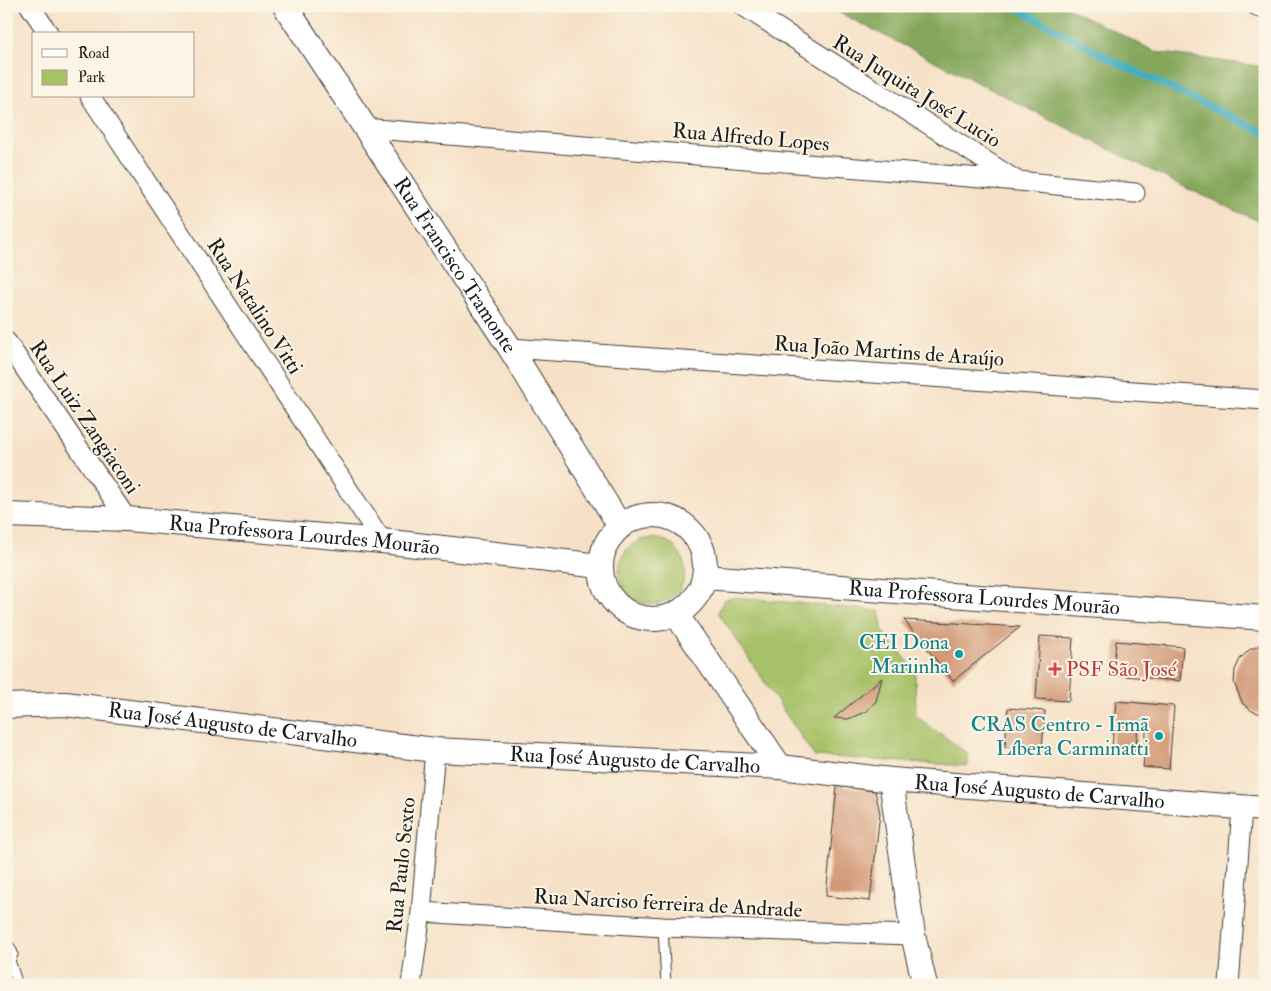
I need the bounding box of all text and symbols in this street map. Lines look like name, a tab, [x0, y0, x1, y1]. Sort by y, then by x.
street label: Rua Juquita José Lucio	[828, 29, 1006, 154]
legend	[32, 32, 195, 98]
text: Road	[78, 44, 110, 63]
text: Park	[78, 68, 105, 87]
street label: Rua Alfredo Lopes	[671, 117, 831, 158]
street label: Rua Francisco Tramonte	[387, 172, 523, 359]
street label: Rua Natalino Vitti	[201, 233, 309, 380]
street label: Rua João Martins de Araújo	[773, 330, 1005, 373]
street label: Rua Luiz Zangiaconi	[23, 335, 146, 500]
street label: Rua Professora Lourdes Mourão	[168, 510, 441, 562]
street label: Rua Professora Lourdes Mourão	[848, 575, 1121, 621]
place label: CEI Dona Mariinha	[859, 629, 949, 680]
marker: CEI Dona Mariinha	[953, 648, 965, 660]
place label: PSF São José	[1066, 656, 1177, 683]
marker: PSF São José	[1048, 662, 1062, 676]
street label: Rua José Augusto de Carvalho	[106, 696, 359, 754]
place label: CRAS Centro - Irmã Líbera Carminatti	[971, 711, 1149, 762]
marker: CRAS Centro - Irmã Líbera Carminatti	[1153, 730, 1165, 742]
street label: Rua José Augusto de Carvalho	[509, 741, 761, 780]
street label: Rua José Augusto de Carvalho	[913, 769, 1166, 815]
street label: Rua Paulo Sexto	[381, 796, 422, 934]
street label: Rua Narciso ferreira de Andrade	[533, 883, 803, 924]

